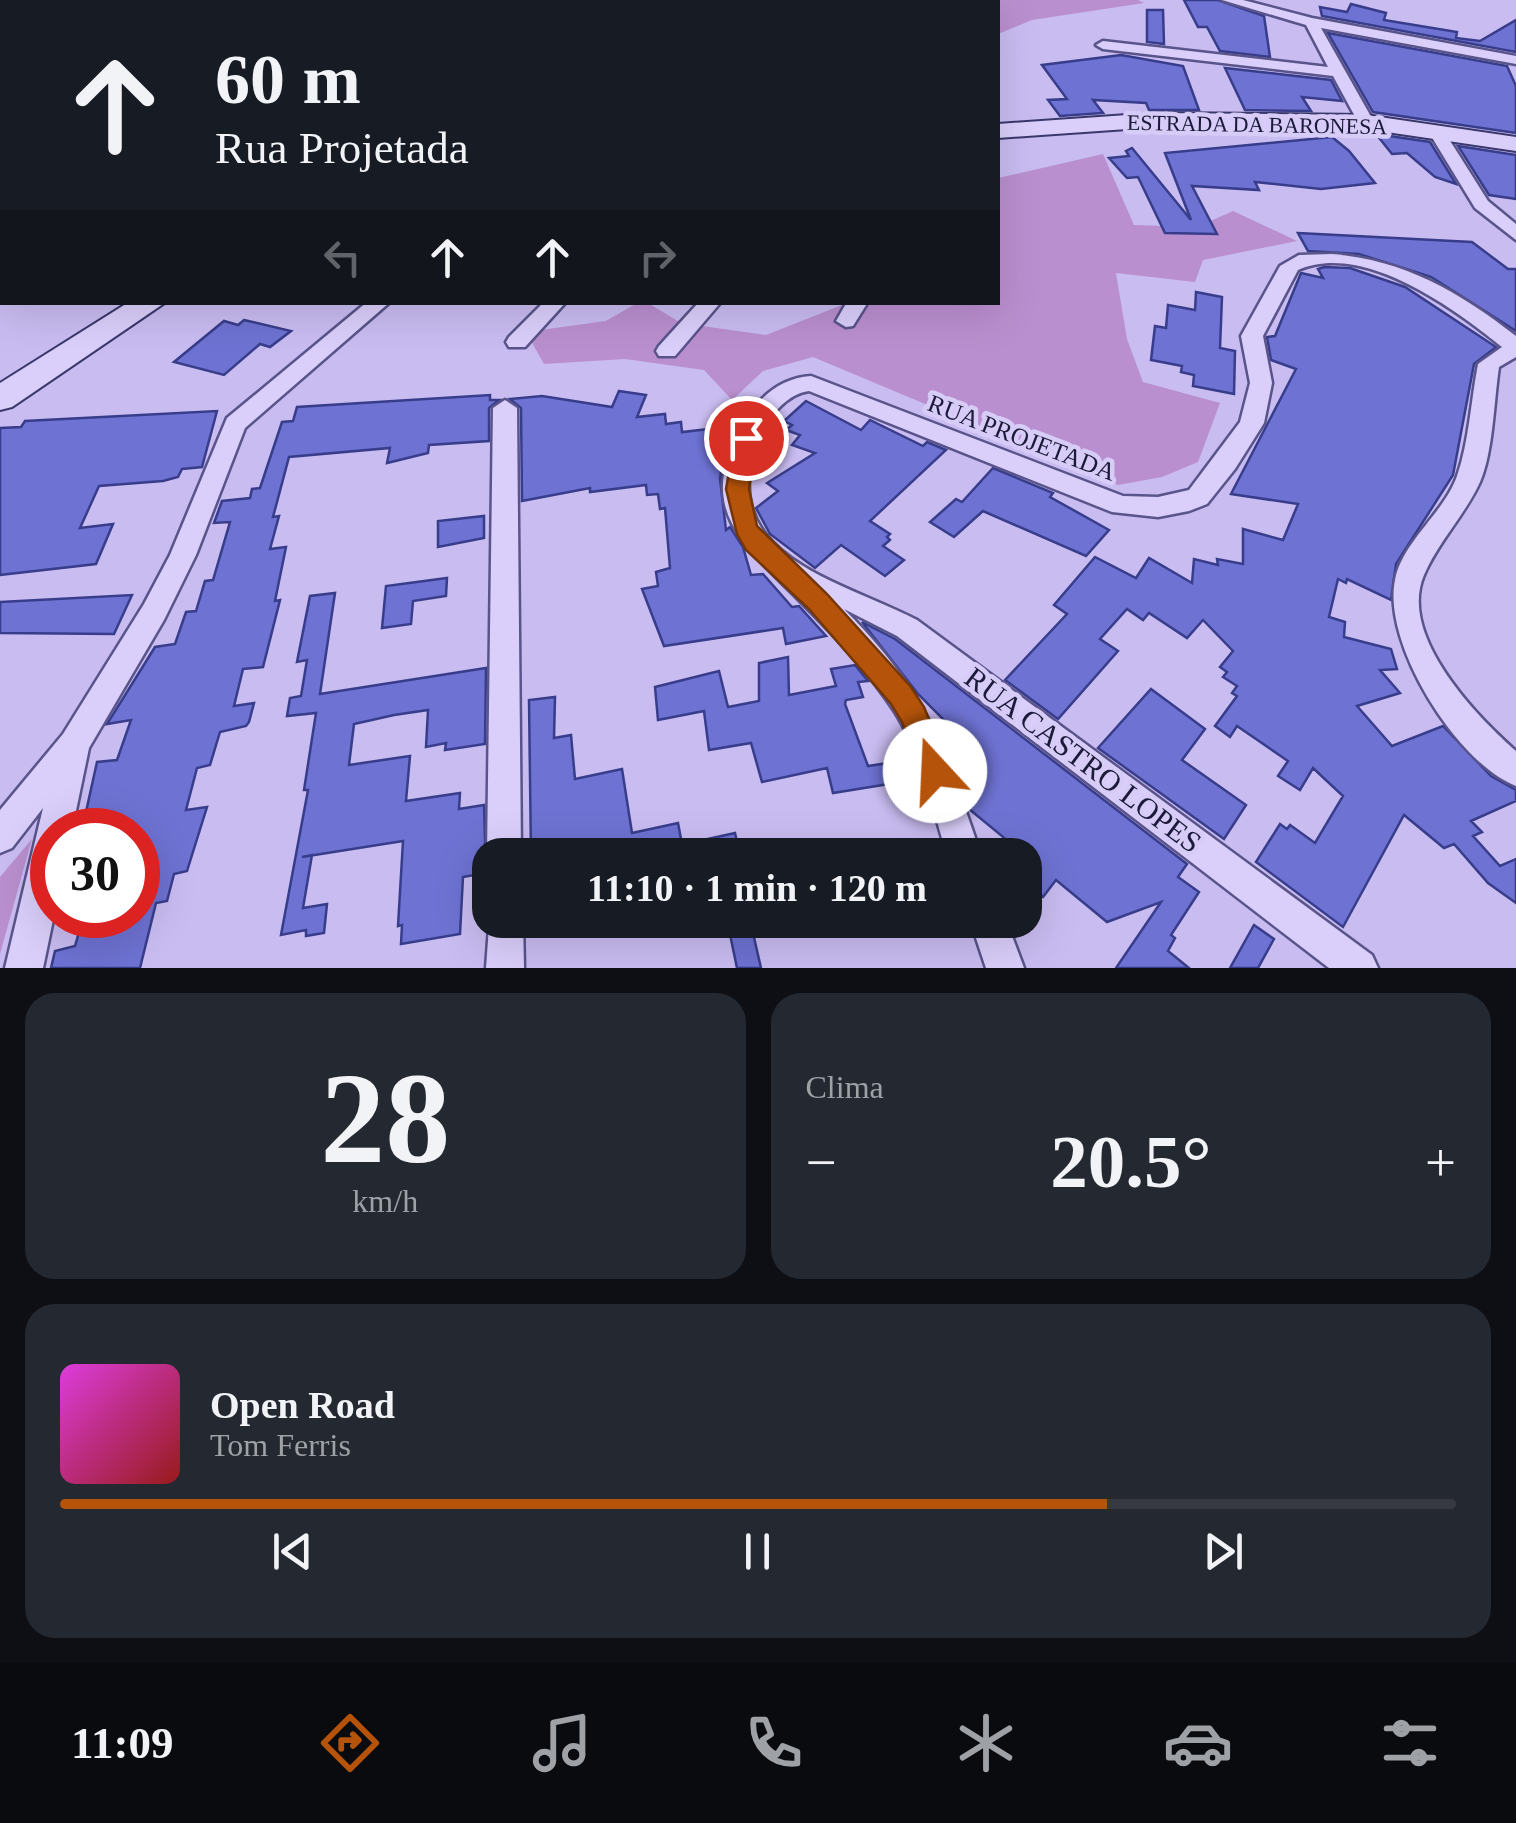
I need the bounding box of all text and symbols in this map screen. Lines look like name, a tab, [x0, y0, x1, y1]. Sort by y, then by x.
icon: ahead	[50, 40, 180, 170]
text: 60 m	[215, 41, 361, 118]
street label: ESTRADA DA BARONESA	[1127, 110, 1387, 139]
text: Rua Projetada	[215, 123, 469, 173]
icon: left	[315, 230, 370, 285]
icon: ahead	[420, 230, 475, 285]
icon: ahead	[525, 230, 580, 285]
icon: right	[630, 230, 685, 285]
street label: RUA PROJETADA	[924, 389, 1119, 486]
pin	[704, 396, 789, 481]
icon: arrive	[719, 411, 774, 466]
street label: RUA CASTRO LOPES	[959, 660, 1208, 859]
position arrow	[883, 719, 987, 823]
speed limit sign: 30	[30, 808, 160, 938]
text: 11:10 · 1 min · 120 m	[587, 867, 927, 909]
text: 28	[320, 1046, 450, 1190]
text: Clima	[806, 1069, 884, 1105]
text: 20.5°	[1050, 1120, 1211, 1203]
text: −	[806, 1132, 837, 1193]
text: +	[1425, 1132, 1456, 1193]
text: km/h	[352, 1183, 418, 1219]
text: Open Road	[210, 1384, 395, 1426]
text: Tom Ferris	[210, 1427, 351, 1463]
icon: previous	[265, 1524, 320, 1579]
icon: pause	[730, 1524, 785, 1579]
icon: next	[1196, 1524, 1251, 1579]
icon: directions	[315, 1708, 385, 1778]
icon: music	[527, 1708, 597, 1778]
icon: phone	[739, 1708, 809, 1778]
icon: climate	[951, 1708, 1021, 1778]
icon: car	[1163, 1708, 1233, 1778]
icon: filters	[1375, 1708, 1445, 1778]
text: 11:09	[71, 1718, 173, 1768]

